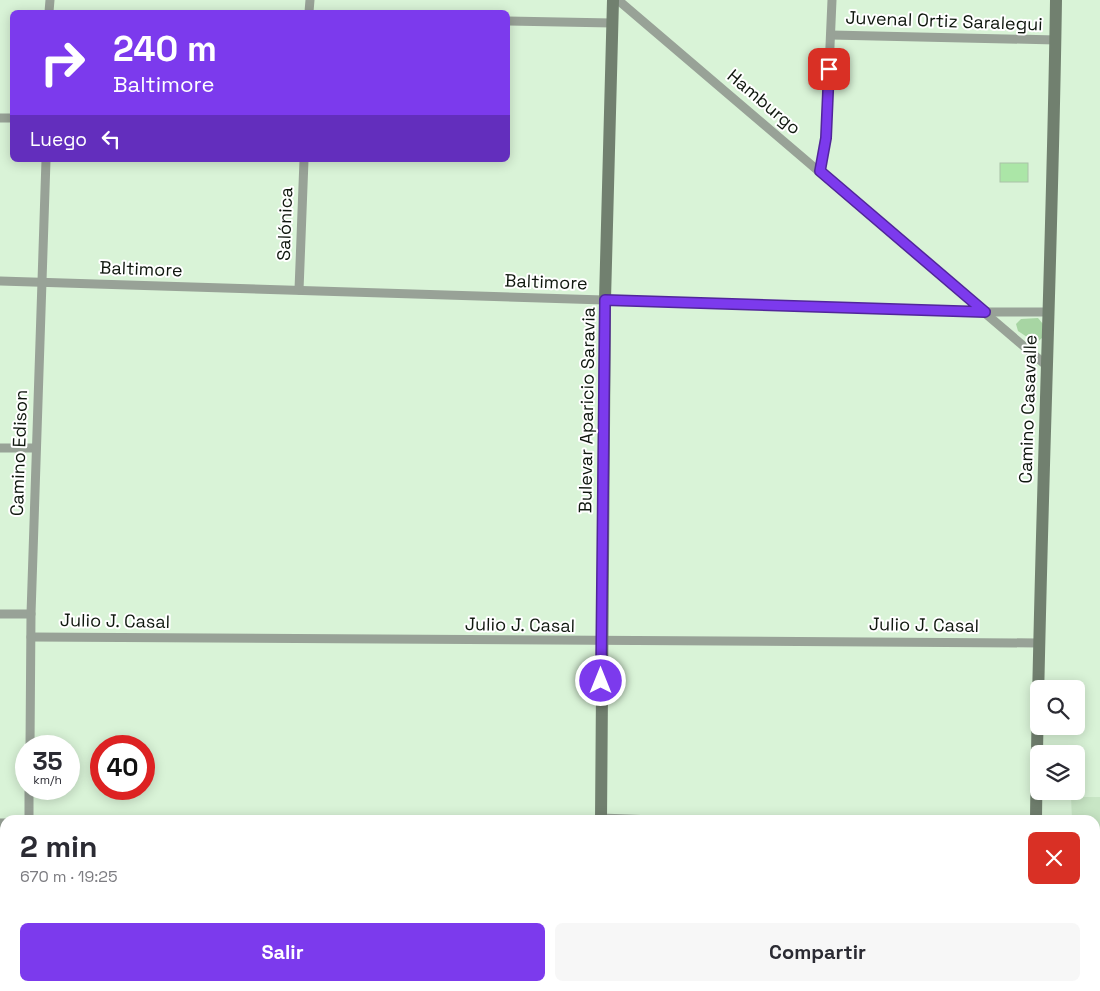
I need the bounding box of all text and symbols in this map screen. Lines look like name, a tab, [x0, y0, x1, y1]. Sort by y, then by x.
street label: Juvenal Ortiz Saralegui	[845, 6, 1043, 35]
text: 240 m	[113, 27, 217, 71]
icon: right	[30, 30, 95, 95]
pin	[808, 48, 850, 90]
icon: arrive	[815, 55, 843, 83]
street label: Hamburgo	[723, 64, 806, 139]
text: Baltimore	[113, 70, 215, 98]
icon: left	[97, 125, 125, 153]
text: Luego	[30, 127, 87, 152]
street label: Salónica	[272, 187, 297, 261]
street label: Baltimore	[99, 256, 183, 281]
street label: Baltimore	[504, 269, 588, 294]
street label: Bulevar Aparicio Saravia	[573, 307, 600, 513]
street label: Camino Casavalle	[1013, 334, 1042, 484]
street label: Camino Edison	[5, 389, 32, 517]
street label: Julio J. Casal	[60, 608, 170, 633]
street label: Julio J. Casal	[465, 612, 575, 637]
street label: Julio J. Casal	[869, 612, 979, 637]
position arrow	[574, 654, 626, 706]
map controls	[1030, 680, 1085, 800]
button: search	[1030, 680, 1085, 735]
speed limit sign: 40	[90, 735, 155, 800]
text: 35	[32, 745, 63, 777]
button: layers	[1030, 745, 1085, 800]
text: km/h	[33, 772, 62, 788]
text: 2 min	[20, 827, 98, 866]
button: close	[1028, 832, 1080, 884]
text: 670 m · 19:25	[20, 866, 118, 887]
button: Salir	[20, 923, 545, 981]
button: Compartir	[555, 923, 1080, 981]

